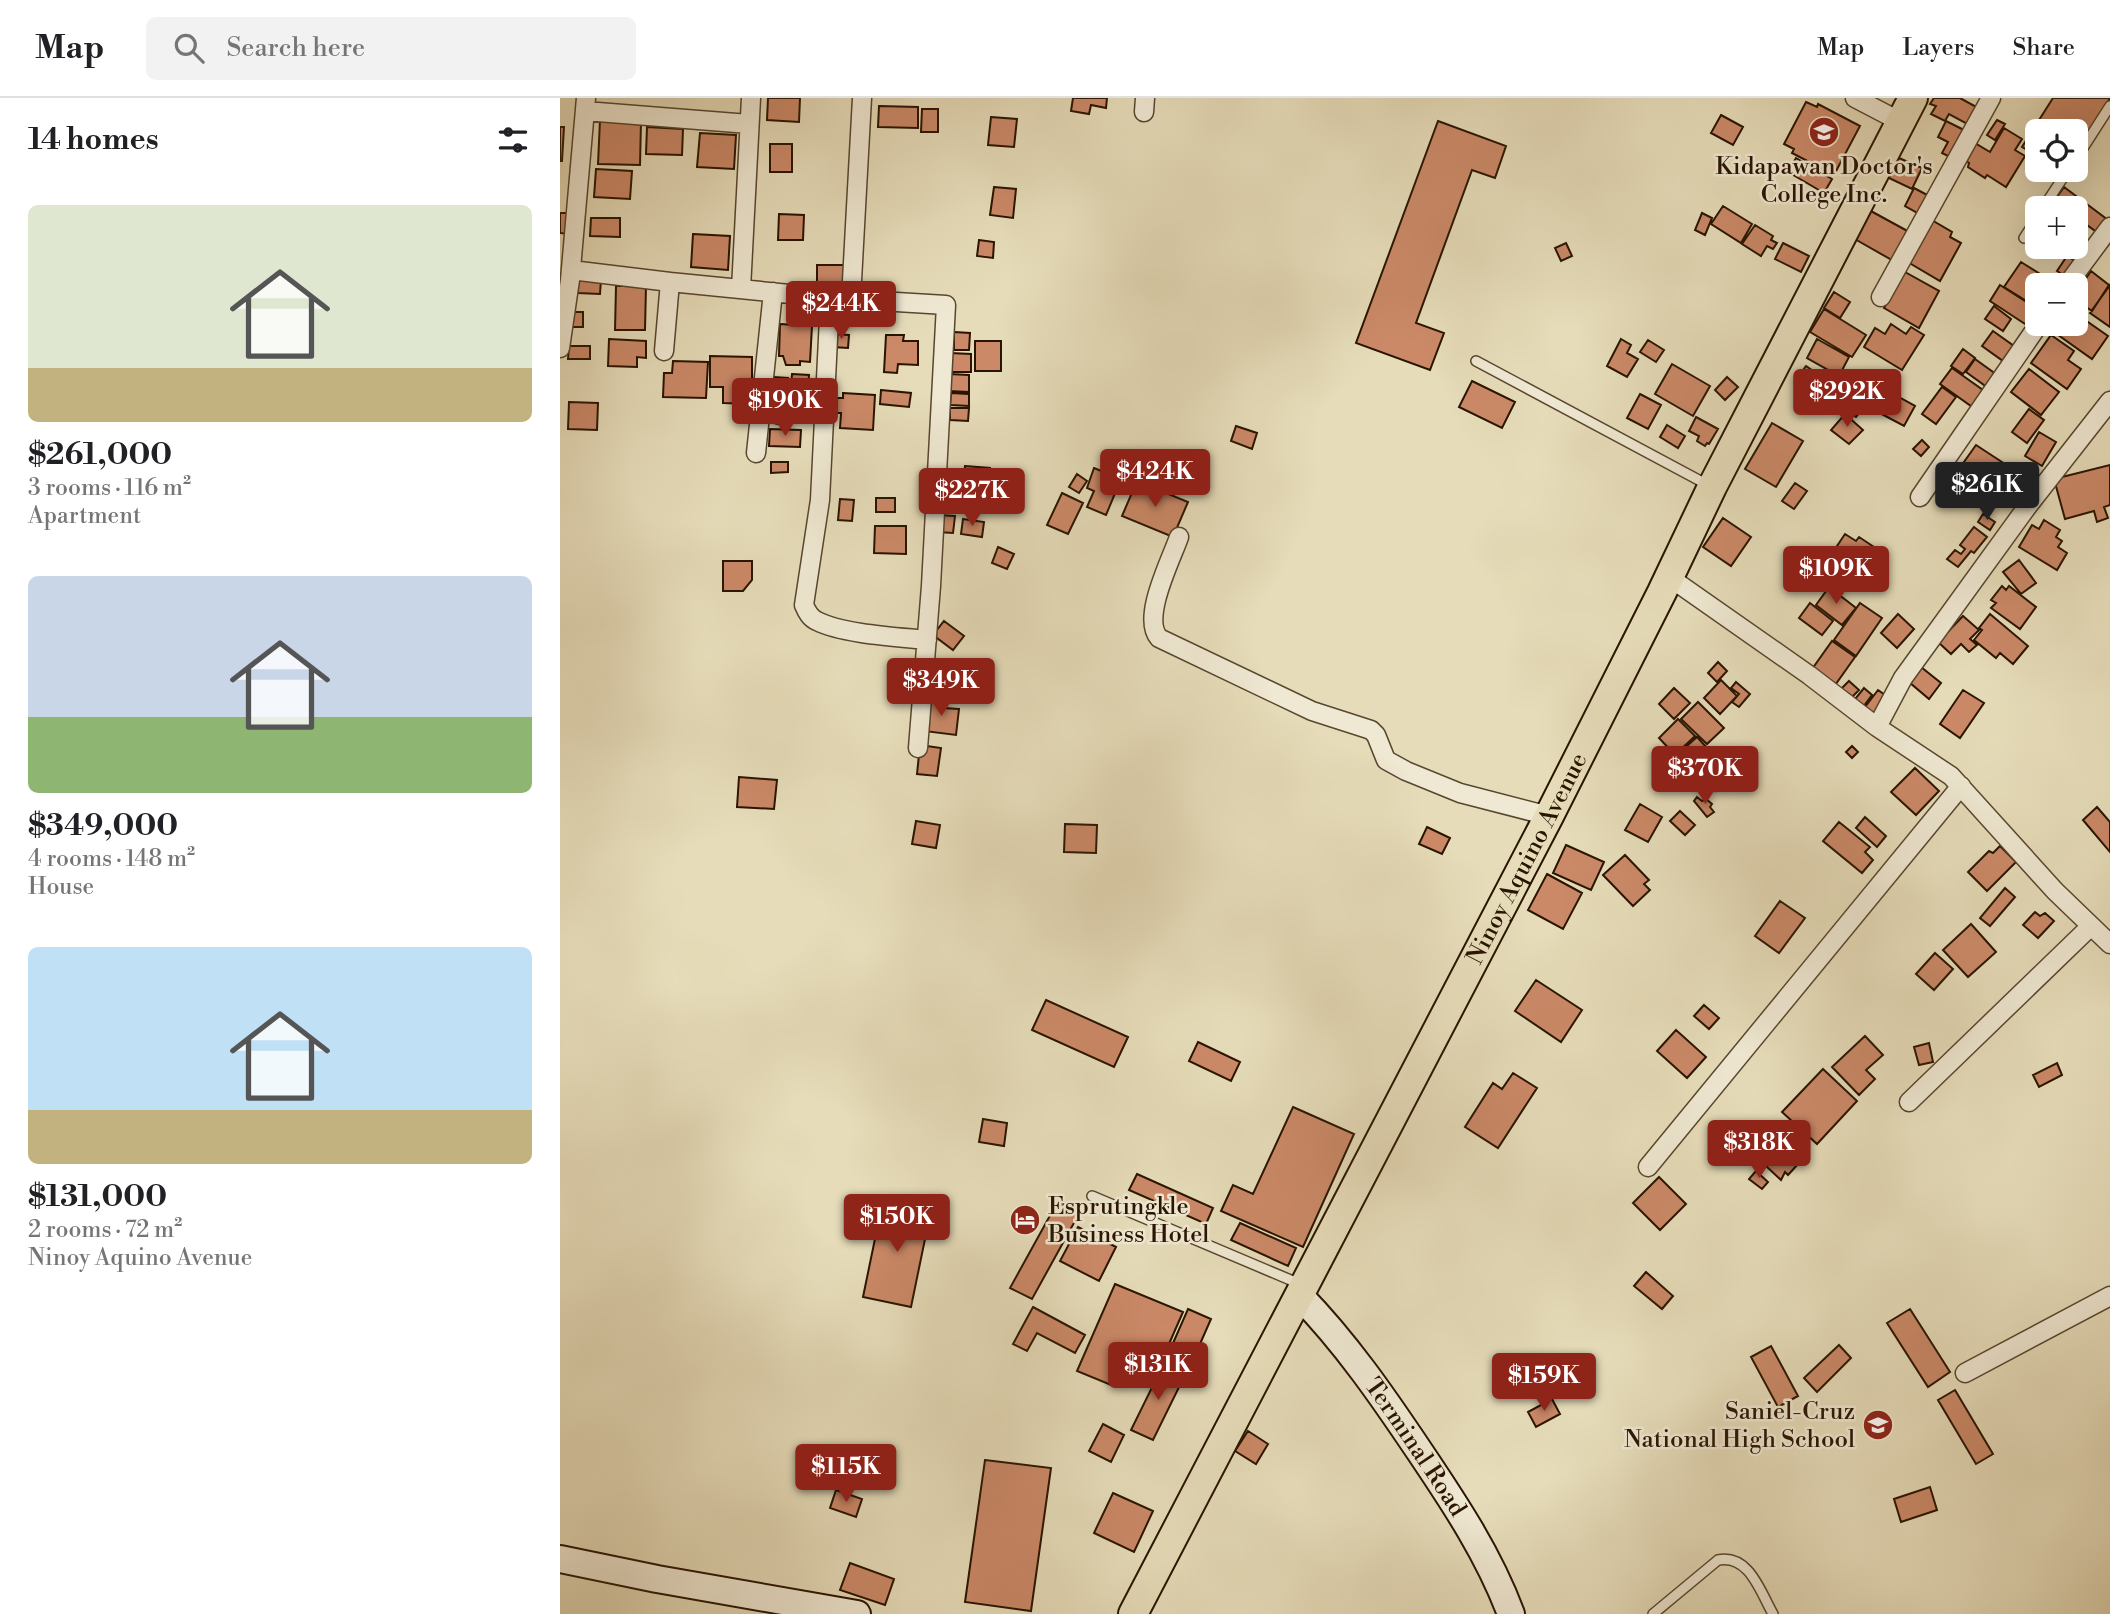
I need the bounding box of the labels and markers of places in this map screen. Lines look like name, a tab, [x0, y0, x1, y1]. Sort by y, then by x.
school or university icon: Kidapawan Doctor's College Inc.	[1807, 115, 1841, 149]
place label: Kidapawan Doctor's College Inc.	[1715, 152, 1933, 210]
pin: $244K	[792, 282, 890, 341]
pin: $292K	[1798, 370, 1896, 429]
pin: $190K	[736, 378, 834, 438]
pin: $424K	[1106, 450, 1204, 509]
pin: $261K	[1938, 462, 2036, 522]
pin: $227K	[923, 468, 1021, 528]
pin: $109K	[1787, 546, 1885, 606]
pin: $349K	[892, 658, 990, 718]
pin: $370K	[1656, 746, 1754, 806]
pin: $318K	[1710, 1121, 1808, 1180]
place label: Esprutingkle Business Hotel	[1047, 1192, 1209, 1250]
pin: $150K	[848, 1194, 946, 1254]
hotel icon: Esprutingkle Business Hotel	[1008, 1203, 1042, 1237]
pin: $131K	[1109, 1342, 1207, 1402]
pin: $159K	[1495, 1354, 1593, 1413]
place label: Saniel-Cruz National High School	[1624, 1397, 1855, 1455]
school or university icon: Saniel-Cruz National High School	[1861, 1408, 1895, 1442]
pin: $115K	[797, 1444, 895, 1504]

